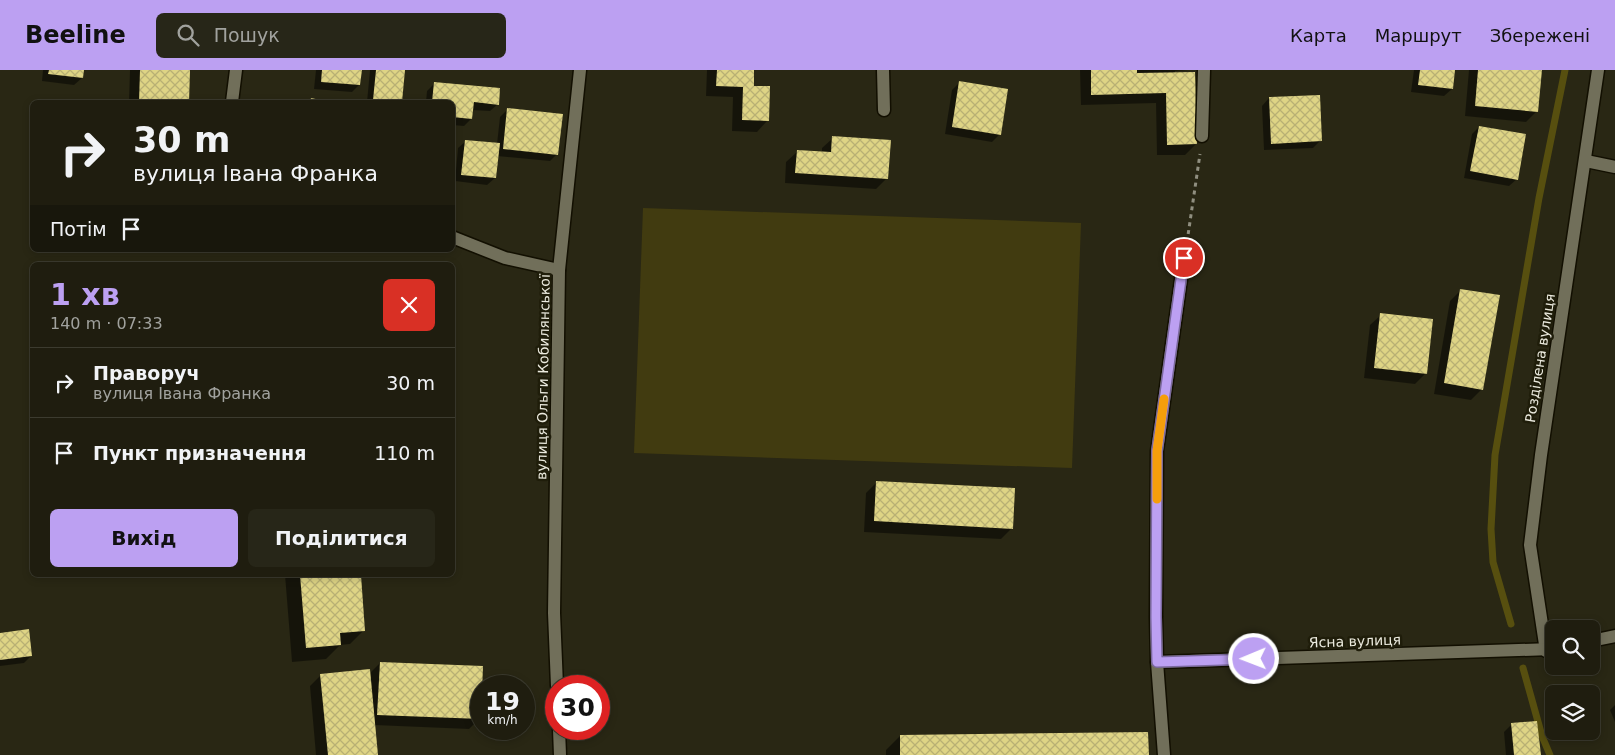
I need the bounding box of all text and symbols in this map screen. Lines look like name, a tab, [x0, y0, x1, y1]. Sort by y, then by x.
search box	[156, 13, 506, 58]
text: Beeline	[25, 21, 126, 49]
icon: search	[174, 21, 202, 49]
text: Пошук	[214, 24, 280, 46]
text: Карта	[1290, 25, 1347, 46]
text: Маршрут	[1375, 25, 1462, 46]
text: Збережені	[1490, 25, 1590, 46]
icon: right	[50, 120, 115, 185]
text: 30 m	[133, 120, 230, 160]
text: вулиця Івана Франка	[133, 161, 378, 186]
icon: arrive	[117, 215, 145, 243]
text: Потім	[50, 218, 107, 240]
pin	[1163, 237, 1205, 279]
icon: arrive	[1170, 244, 1198, 272]
street label: вулиця Ольги Кобилянської	[533, 274, 553, 480]
text: 1 хв	[50, 277, 120, 312]
button: close	[383, 279, 435, 331]
street label: Розділена вулиця	[1522, 292, 1558, 424]
text: 140 m · 07:33	[50, 314, 163, 333]
text: Праворуч	[93, 362, 199, 384]
icon: right	[50, 369, 78, 397]
text: 30 m	[386, 372, 435, 394]
text: вулиця Івана Франка	[93, 384, 271, 403]
icon: arrive	[50, 439, 78, 467]
text: Пункт призначення	[93, 442, 306, 464]
text: 110 m	[374, 442, 435, 464]
button: Вихід	[50, 509, 238, 567]
button: Поділитися	[248, 509, 435, 567]
map controls	[1545, 620, 1600, 740]
button: search	[1545, 620, 1600, 675]
street label: Ясна вулиця	[1309, 631, 1401, 651]
position arrow	[1227, 632, 1279, 684]
speed limit sign: 30	[545, 675, 610, 740]
button: layers	[1545, 685, 1600, 740]
text: 19	[485, 687, 520, 716]
text: km/h	[487, 713, 518, 727]

